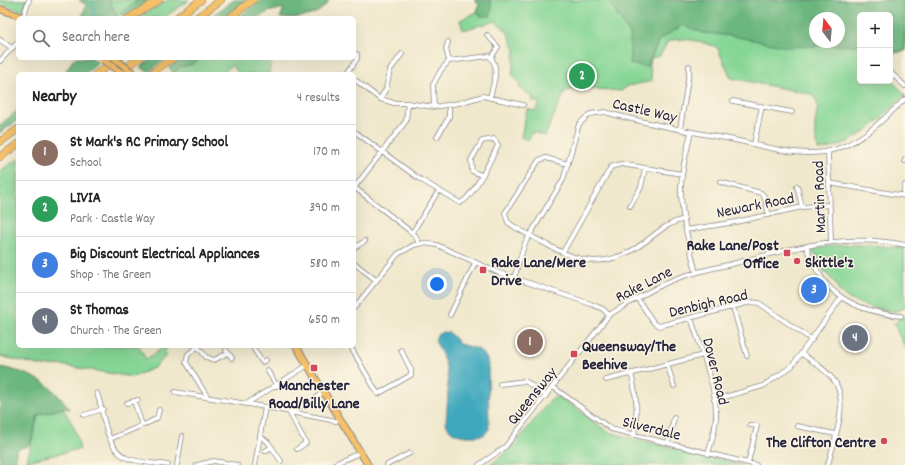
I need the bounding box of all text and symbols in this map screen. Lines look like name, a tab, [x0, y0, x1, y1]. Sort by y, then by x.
north arrow	[809, 12, 845, 48]
map controls	[857, 12, 893, 84]
button: +	[857, 12, 893, 48]
search box	[16, 16, 356, 60]
icon: search	[30, 27, 52, 49]
text: Search here	[62, 27, 130, 49]
button: −	[857, 48, 893, 84]
pin: 2	[569, 61, 595, 91]
text: Nearby	[32, 86, 76, 110]
text: 4 results	[297, 89, 340, 108]
street label: Castle Way	[610, 93, 680, 130]
text: St Mark's RC Primary School	[70, 132, 228, 154]
text: 1	[44, 143, 46, 162]
text: 170 m	[313, 143, 340, 162]
text: School	[70, 154, 102, 173]
street label: Martin Road	[808, 160, 833, 234]
text: LIVIA	[70, 188, 101, 210]
street label: Newark Road	[715, 188, 796, 225]
text: 2	[42, 199, 48, 218]
text: 390 m	[309, 199, 340, 218]
text: Park · Castle Way	[70, 210, 155, 229]
place label: Rake Lane/Post Office	[686, 235, 779, 276]
text: Big Discount Electrical Appliances	[70, 244, 260, 266]
marker: Rake Lane/Post Office	[782, 248, 792, 258]
place label: Rake Lane/Mere Drive	[491, 252, 586, 293]
place label: Skittle'z	[805, 252, 854, 275]
text: 3	[42, 255, 48, 274]
text: 580 m	[310, 255, 340, 274]
marker: Skittle'z	[792, 256, 802, 266]
street label: Rake Lane	[612, 261, 677, 309]
marker: Rake Lane/Mere Drive	[478, 265, 488, 275]
text: Shop · The Green	[70, 266, 151, 285]
your location	[427, 274, 447, 294]
pin: 3	[801, 275, 827, 305]
street label: Denbigh Road	[667, 284, 750, 325]
text: St Thomas	[70, 300, 129, 322]
text: 4	[42, 311, 48, 330]
text: 650 m	[309, 311, 340, 330]
text: Church · The Green	[70, 322, 162, 341]
pin: 4	[842, 323, 868, 353]
pin: 1	[517, 327, 543, 357]
place label: Queensway/The Beehive	[582, 336, 676, 377]
street label: Dover Road	[695, 336, 734, 408]
marker: Queensway/The Beehive	[569, 349, 579, 359]
street label: Queensway	[502, 362, 564, 431]
marker: Manchester Road/Billy Lane	[309, 363, 319, 373]
place label: Manchester Road/Billy Lane	[268, 375, 360, 416]
street label: Silverdale	[620, 411, 683, 448]
place label: The Clifton Centre	[766, 432, 876, 455]
marker: The Clifton Centre	[879, 436, 889, 446]

